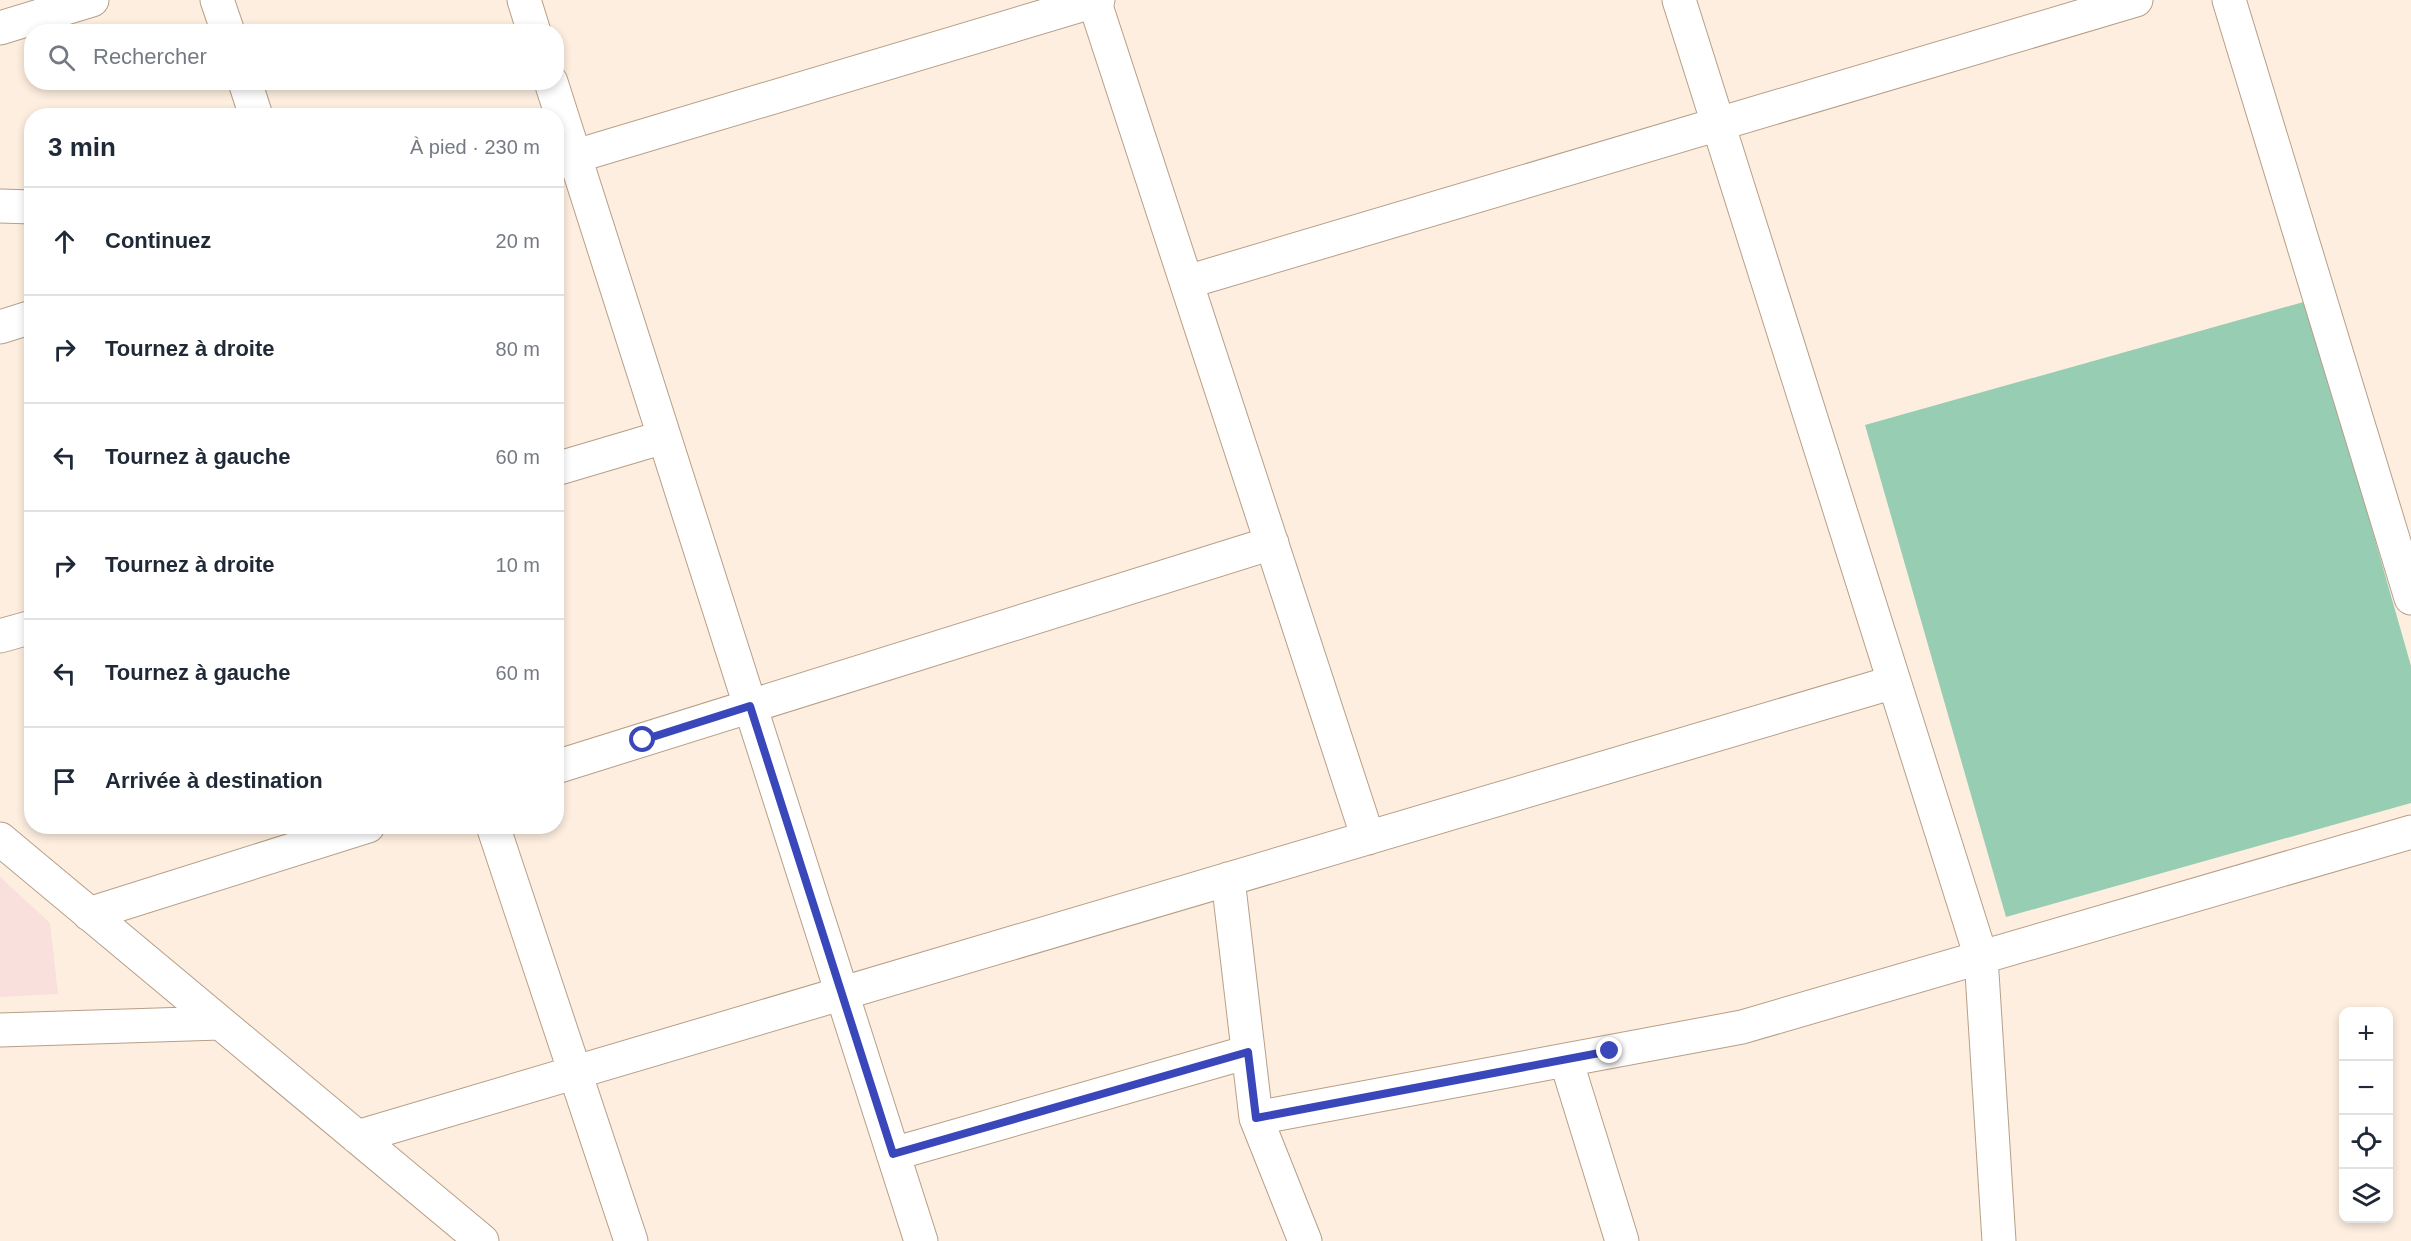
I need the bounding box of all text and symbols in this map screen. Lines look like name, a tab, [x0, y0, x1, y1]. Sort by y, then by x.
search box	[24, 24, 564, 90]
icon: search	[45, 41, 78, 74]
text: Rechercher	[93, 44, 207, 69]
text: 3 min	[48, 132, 116, 162]
text: À pied · 230 m	[410, 136, 540, 158]
icon: ahead	[48, 225, 81, 258]
text: Continuez	[105, 228, 211, 253]
text: 20 m	[496, 230, 540, 252]
icon: right	[48, 333, 81, 366]
text: Tournez à droite	[105, 336, 275, 361]
text: 80 m	[496, 338, 540, 360]
icon: left	[48, 441, 81, 474]
text: Tournez à gauche	[105, 444, 290, 469]
text: 60 m	[496, 446, 540, 468]
icon: right	[48, 549, 81, 582]
text: Tournez à droite	[105, 552, 275, 577]
text: 10 m	[496, 554, 540, 576]
icon: left	[48, 657, 81, 690]
text: Tournez à gauche	[105, 660, 290, 685]
text: 60 m	[496, 662, 540, 684]
route start	[629, 726, 655, 752]
icon: arrive	[48, 765, 81, 798]
text: Arrivée à destination	[105, 768, 323, 793]
map controls	[2339, 1007, 2393, 1223]
button: +	[2339, 1007, 2393, 1061]
route end	[1596, 1037, 1622, 1063]
button: −	[2339, 1061, 2393, 1115]
button: locate	[2339, 1115, 2393, 1169]
button: layers	[2339, 1169, 2393, 1223]

